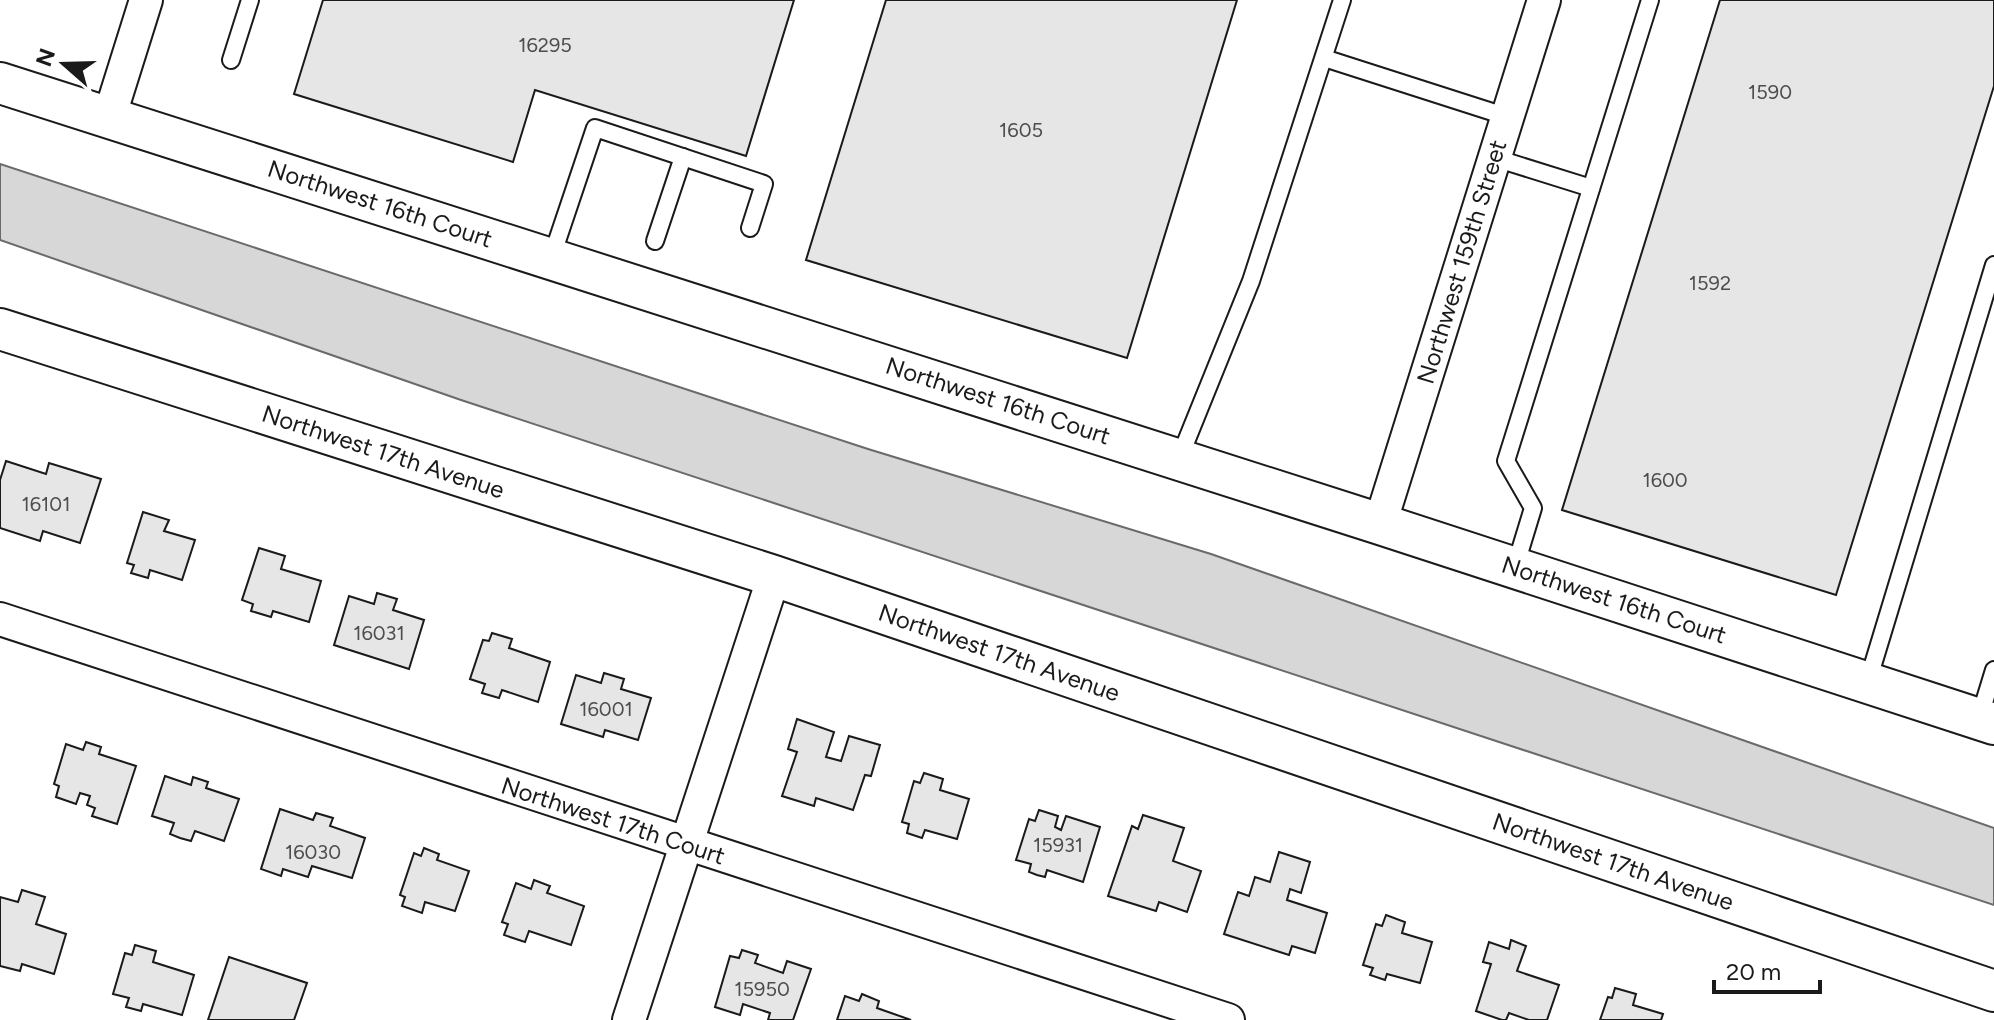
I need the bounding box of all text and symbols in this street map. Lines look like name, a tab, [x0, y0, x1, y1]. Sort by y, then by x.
north arrow	[24, 24, 104, 104]
house number: 16295	[518, 33, 572, 57]
text: N	[30, 45, 61, 70]
house number: 1590	[1748, 80, 1792, 104]
house number: 1605	[999, 118, 1043, 142]
street label: Northwest 159th Street	[1411, 136, 1512, 387]
street label: Northwest 16th Court	[264, 154, 496, 254]
house number: 1592	[1689, 271, 1731, 295]
street label: Northwest 16th Court	[882, 351, 1114, 451]
street label: Northwest 17th Avenue	[258, 399, 508, 504]
house number: 1600	[1642, 468, 1688, 492]
house number: 16101	[22, 492, 70, 516]
street label: Northwest 16th Court	[1498, 550, 1730, 650]
street label: Northwest 17th Avenue	[875, 598, 1124, 707]
house number: 16031	[353, 621, 405, 645]
house number: 16001	[579, 697, 633, 721]
street label: Northwest 17th Court	[498, 771, 729, 870]
street label: Northwest 17th Avenue	[1489, 807, 1738, 916]
house number: 15931	[1033, 833, 1083, 857]
house number: 16030	[285, 840, 341, 864]
scale bar	[1714, 944, 1820, 994]
text: 20 m	[1726, 957, 1781, 986]
house number: 15950	[734, 977, 790, 1001]

